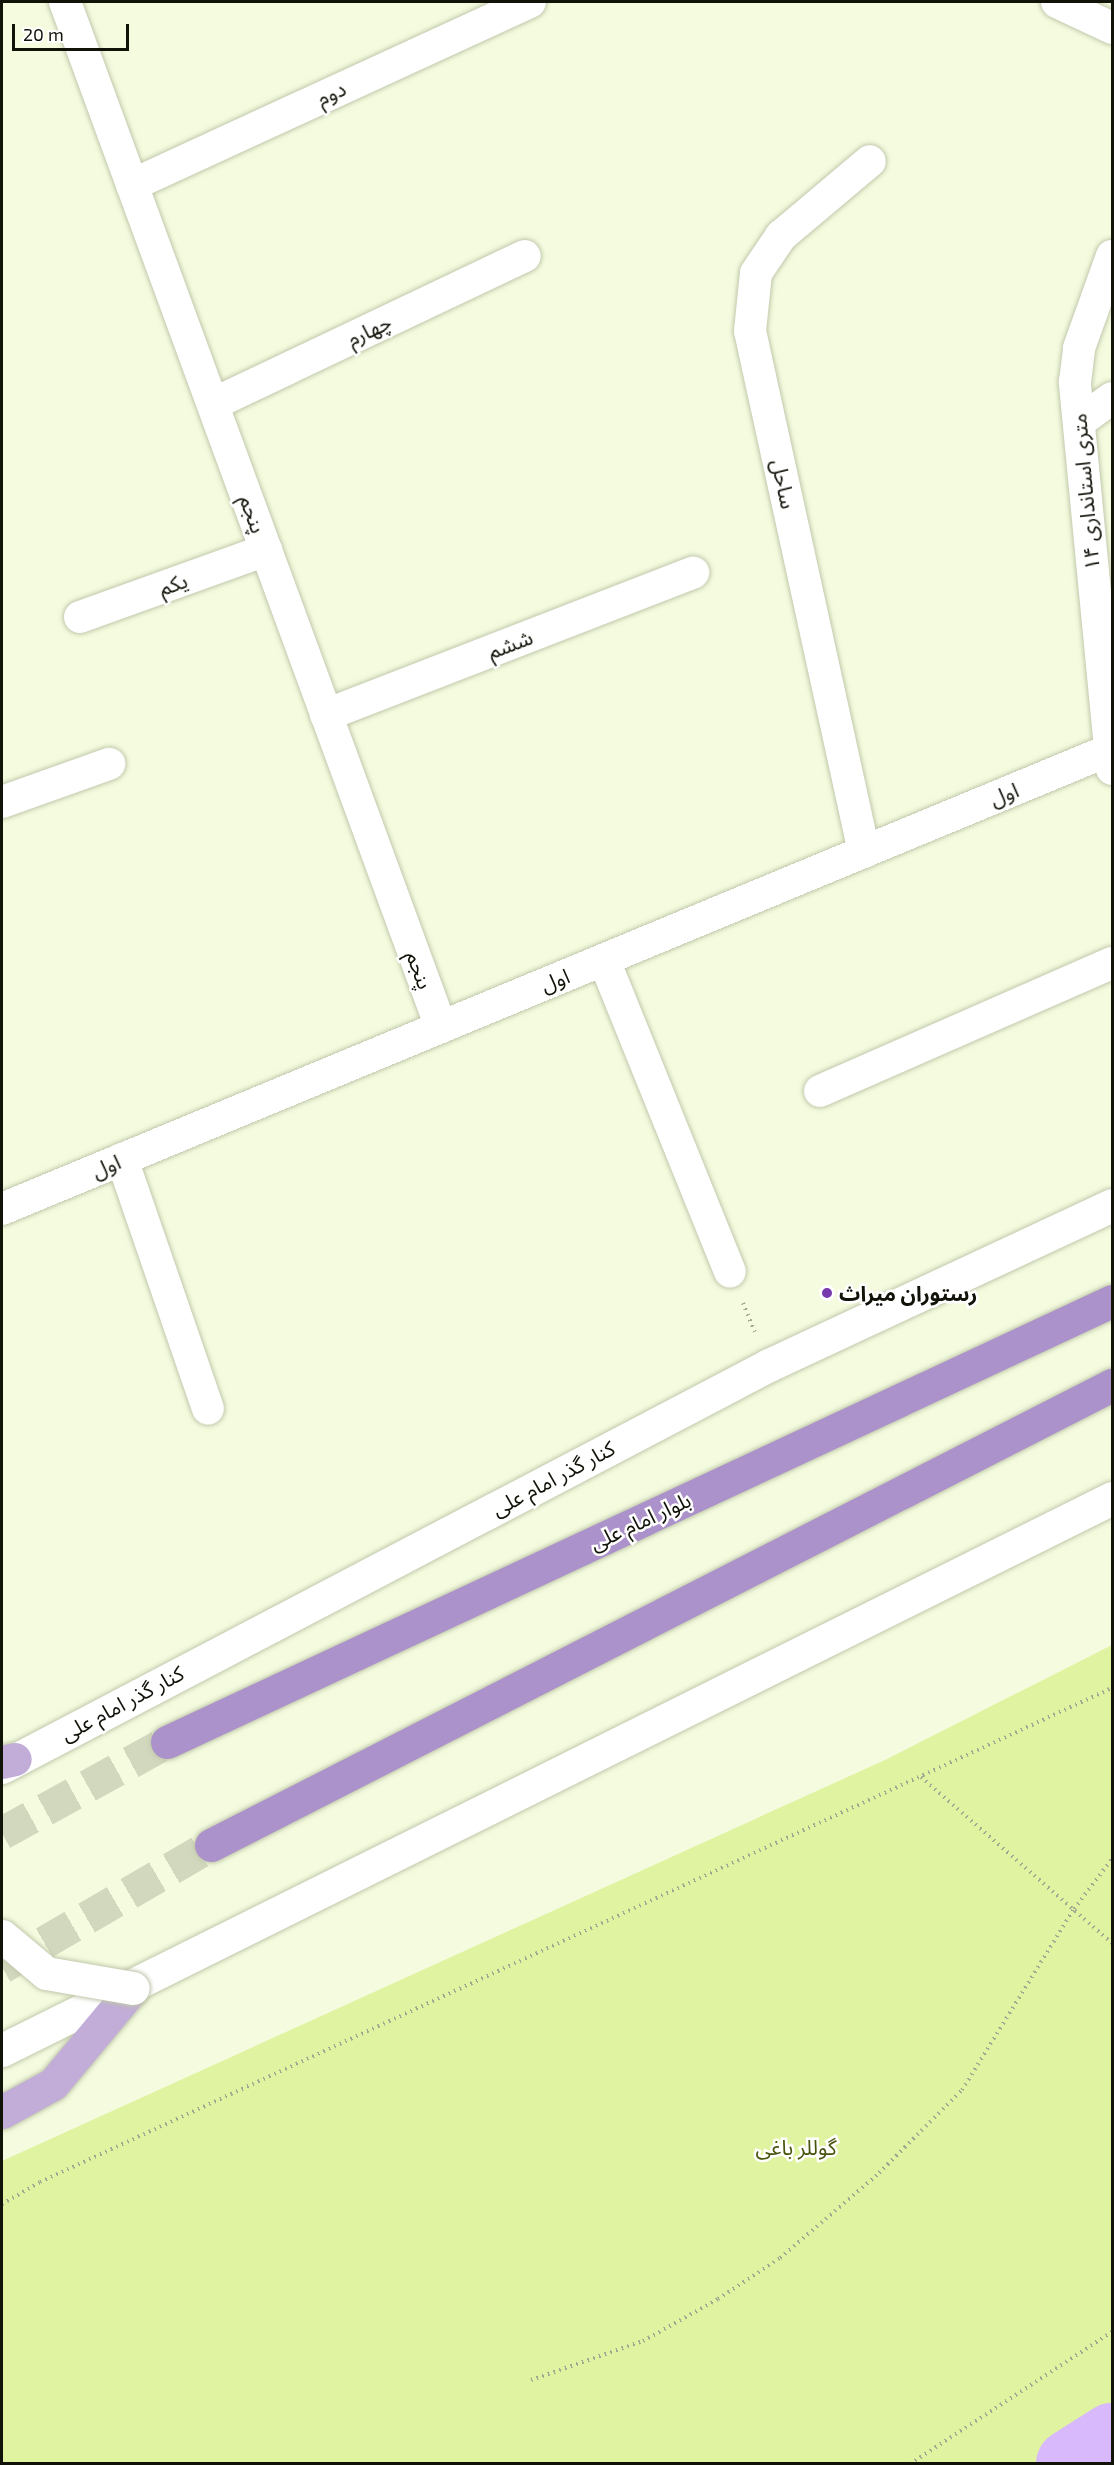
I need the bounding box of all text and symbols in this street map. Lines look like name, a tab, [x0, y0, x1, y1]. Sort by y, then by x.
scale bar	[15, 12, 132, 50]
text: 20 m	[23, 23, 64, 45]
street label: دوم	[312, 75, 350, 111]
street label: چهارم	[343, 309, 395, 351]
street label: ۱۴ متری استانداری	[1066, 412, 1104, 572]
street label: ساحل	[766, 457, 802, 511]
street label: پنجم	[235, 492, 271, 536]
street label: یکم	[155, 567, 191, 601]
street label: ششم	[484, 624, 536, 664]
street label: اول	[986, 777, 1022, 811]
street label: پنجم	[402, 948, 438, 992]
street label: اول	[537, 963, 573, 997]
street label: اول	[88, 1149, 124, 1183]
place label: رستوران میراث	[839, 1280, 977, 1306]
marker: رستوران میراث	[820, 1286, 834, 1300]
street label: کنار گذر امام علی	[487, 1435, 619, 1521]
street label: بلوار امام علی	[585, 1487, 695, 1555]
street label: کنار گذر امام علی	[56, 1660, 188, 1746]
park label: گوللر باغی	[755, 2134, 837, 2160]

